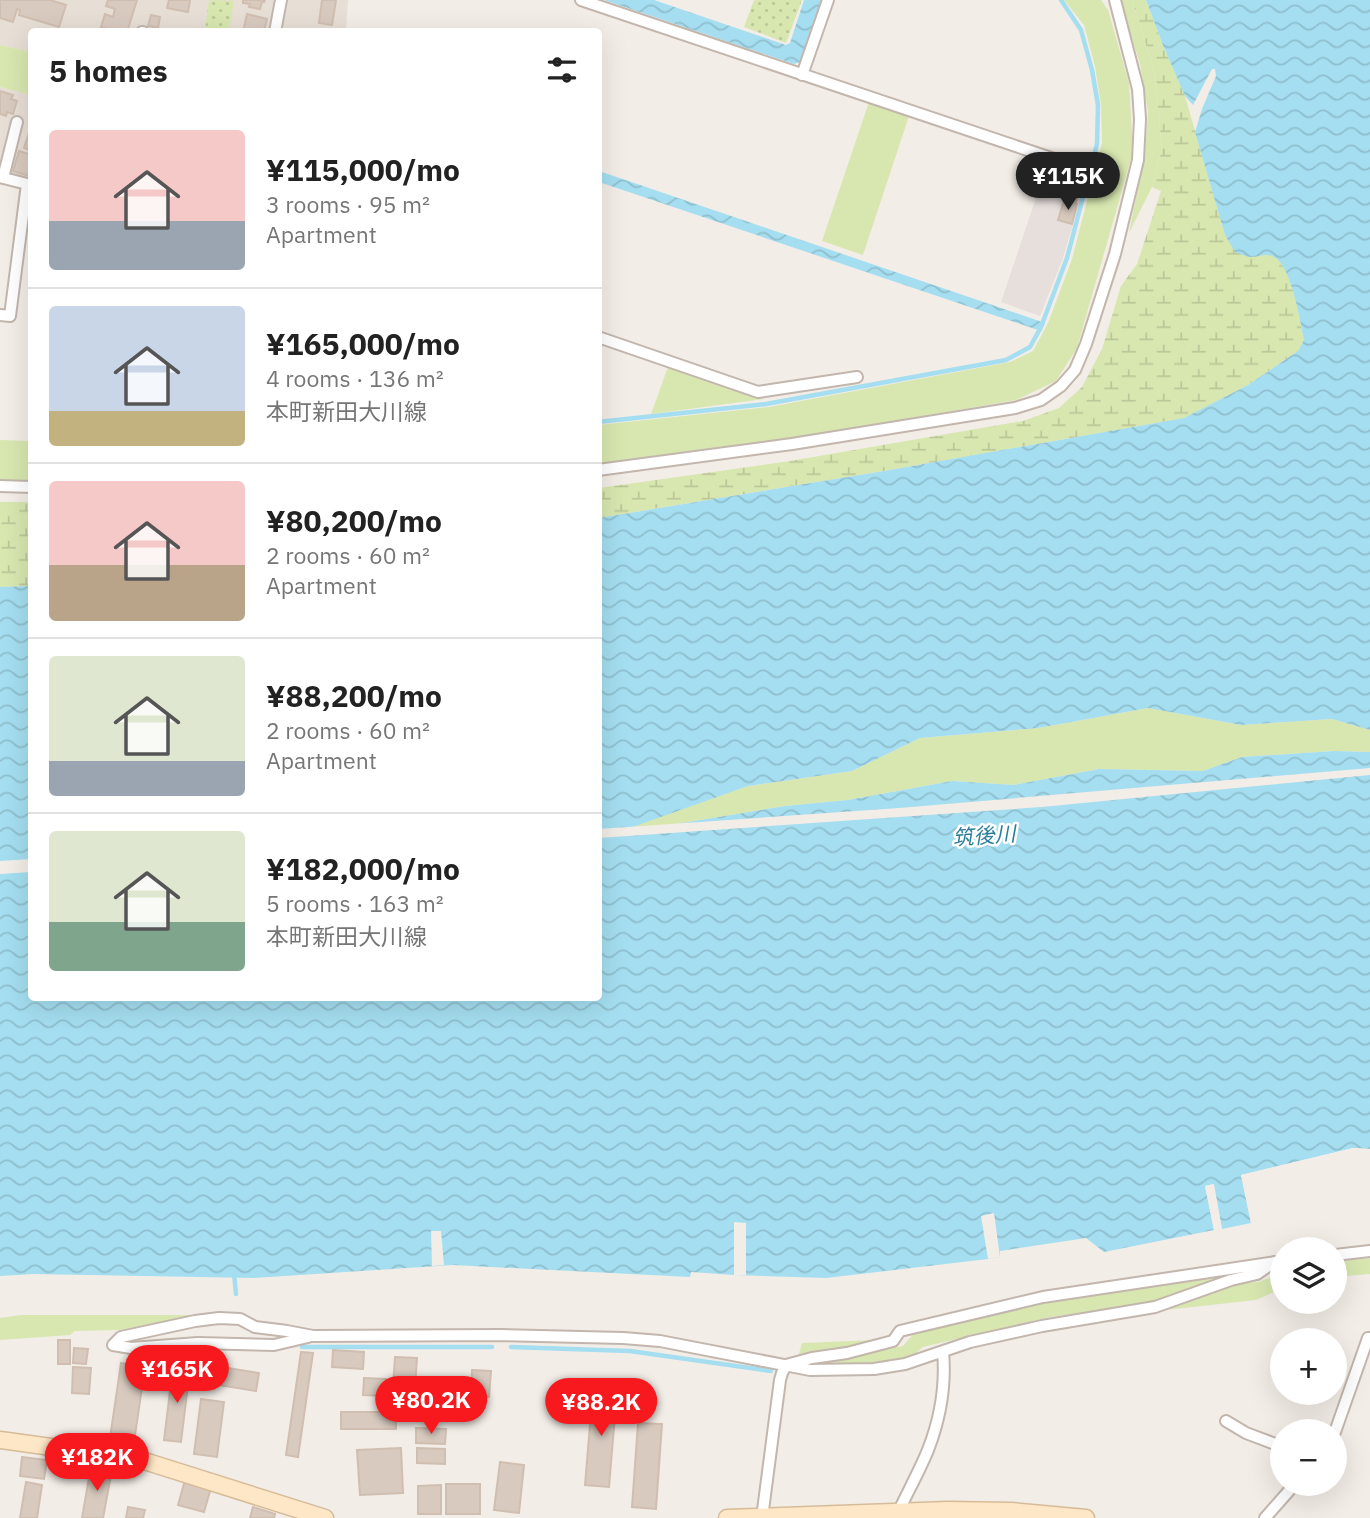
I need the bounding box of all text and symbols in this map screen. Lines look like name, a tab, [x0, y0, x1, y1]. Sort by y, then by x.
text: 5 homes	[49, 51, 168, 90]
icon: filters	[543, 51, 581, 89]
text: ¥115,000/mo	[266, 150, 460, 189]
pin: ¥115K	[1019, 152, 1117, 212]
icon: home	[105, 158, 189, 242]
text: ¥115K	[1032, 160, 1104, 190]
text: 3 rooms · 95 m²	[266, 189, 430, 219]
text: Apartment	[266, 219, 377, 249]
text: ¥165,000/mo	[266, 324, 460, 363]
icon: home	[105, 334, 189, 418]
text: 4 rooms · 136 m²	[266, 363, 444, 393]
text: 本町新田大川線	[266, 396, 427, 426]
text: ¥80,200/mo	[266, 501, 442, 540]
icon: home	[105, 509, 189, 593]
text: 2 rooms · 60 m²	[266, 540, 430, 570]
text: Apartment	[266, 570, 377, 600]
text: ¥88,200/mo	[266, 676, 442, 715]
icon: home	[105, 684, 189, 768]
text: 2 rooms · 60 m²	[266, 715, 430, 745]
text: Apartment	[266, 745, 377, 775]
water label: 筑後川	[952, 819, 1018, 851]
text: ¥182,000/mo	[266, 849, 460, 888]
icon: home	[105, 859, 189, 943]
text: 5 rooms · 163 m²	[266, 888, 444, 918]
text: 本町新田大川線	[266, 921, 427, 951]
map controls	[1270, 1237, 1347, 1496]
button: layers	[1270, 1237, 1347, 1314]
button: +	[1270, 1328, 1347, 1405]
pin: ¥165K	[128, 1346, 226, 1405]
text: ¥165K	[141, 1353, 213, 1383]
pin: ¥80.2K	[374, 1376, 488, 1436]
pin: ¥88.2K	[544, 1378, 658, 1438]
text: ¥80.2K	[391, 1384, 471, 1414]
text: ¥88.2K	[561, 1386, 641, 1416]
button: −	[1270, 1419, 1347, 1496]
pin: ¥182K	[48, 1434, 146, 1493]
text: ¥182K	[61, 1441, 133, 1471]

